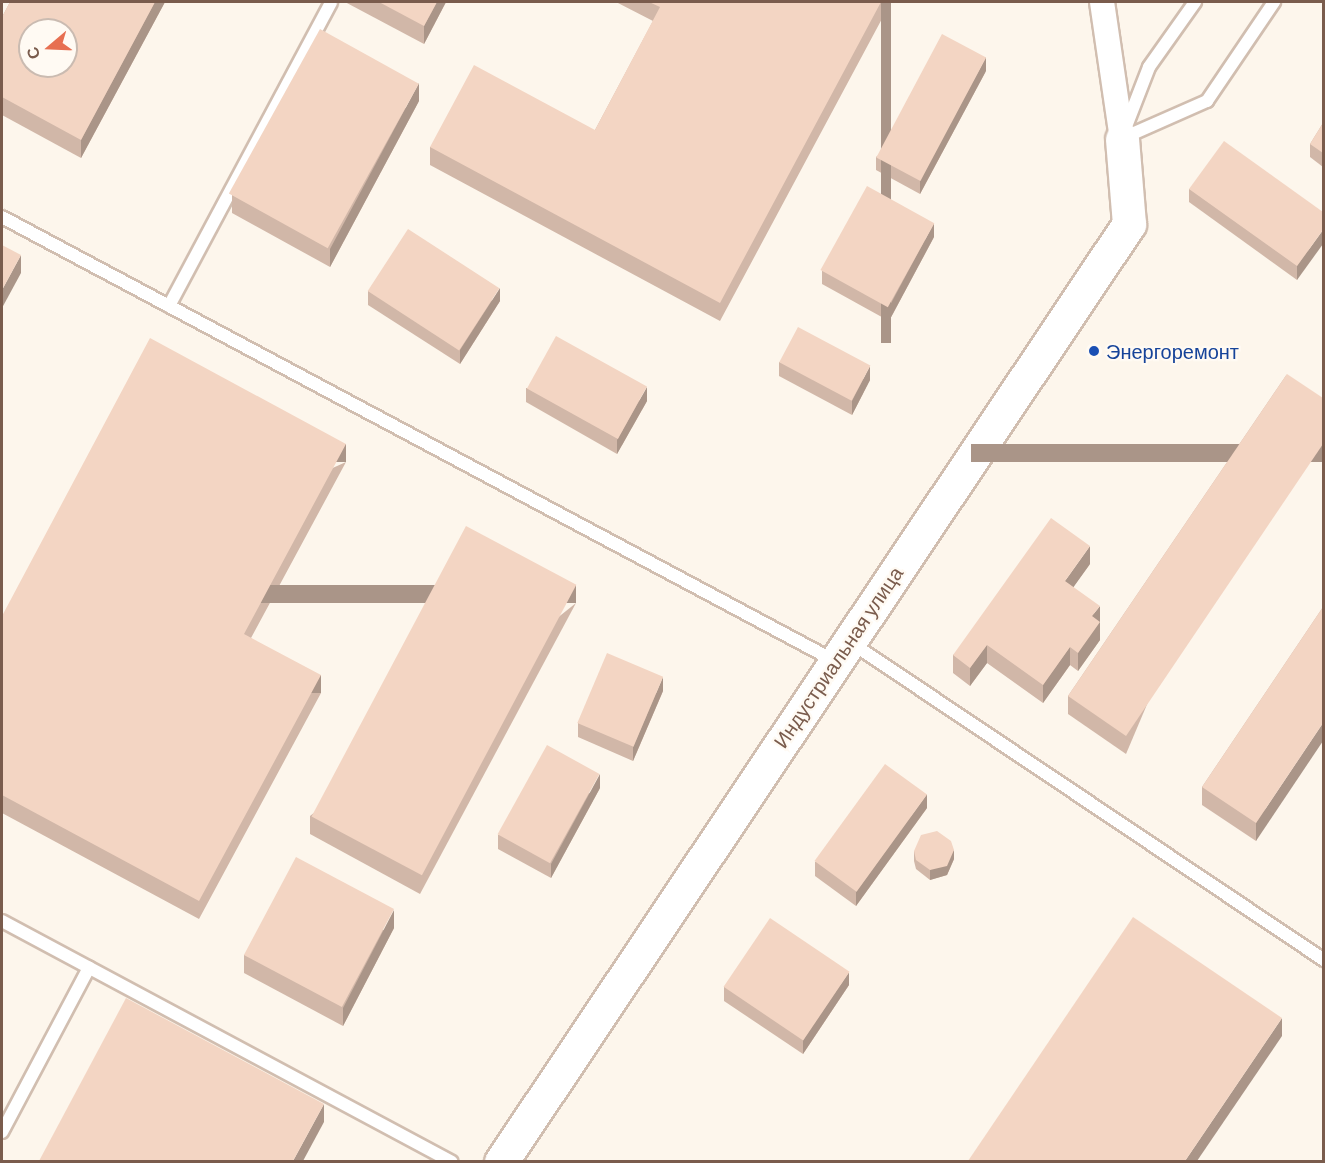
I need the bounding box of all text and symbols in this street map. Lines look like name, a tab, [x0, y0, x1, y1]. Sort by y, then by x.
north arrow	[18, 18, 78, 78]
text: С	[22, 45, 43, 62]
place label: Энергоремонт	[1106, 339, 1239, 363]
marker: Энергоремонт	[1087, 344, 1101, 358]
street label: Индустриальная улица	[768, 562, 908, 752]

